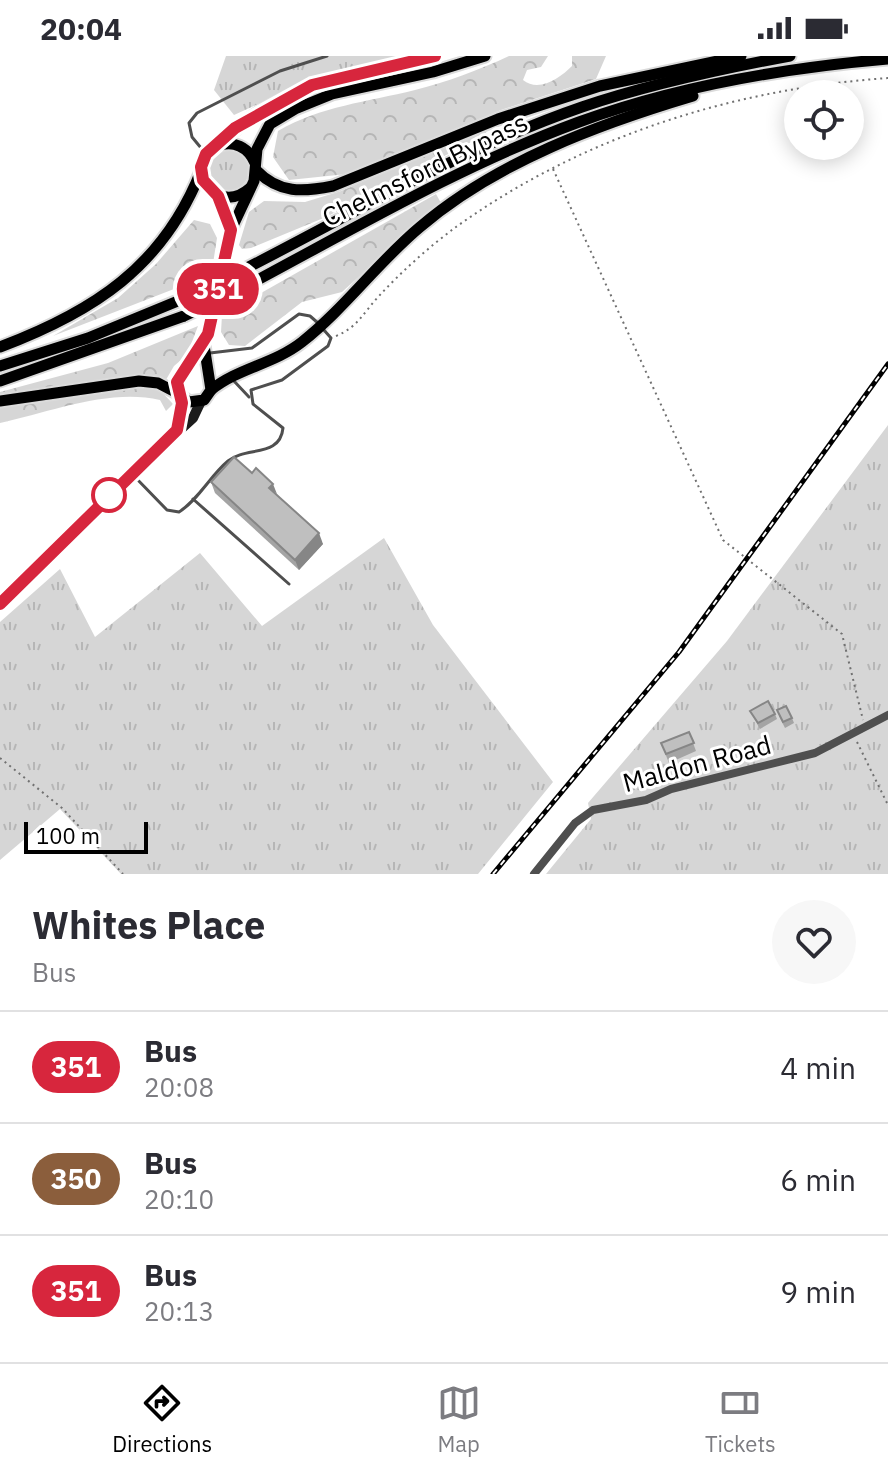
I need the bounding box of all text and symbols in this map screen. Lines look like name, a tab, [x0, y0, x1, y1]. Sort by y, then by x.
text: 20:04	[40, 9, 122, 48]
map controls	[784, 80, 864, 160]
button: locate	[784, 80, 864, 160]
street label: Chelmsford Bypass	[316, 105, 533, 234]
line badge: 351	[172, 263, 264, 315]
text: 351	[193, 270, 243, 307]
unlabelled marker	[92, 478, 126, 512]
street label: Maldon Road	[619, 727, 775, 799]
scale bar	[24, 818, 148, 854]
text: 100 m	[36, 821, 100, 850]
text: Whites Place	[32, 900, 265, 949]
button: heart	[772, 900, 856, 984]
text: Bus	[32, 955, 76, 989]
text: Bus	[144, 1031, 197, 1070]
text: 351	[51, 1048, 101, 1085]
text: 4 min	[780, 1048, 856, 1087]
text: 20:08	[144, 1070, 214, 1104]
text: Bus	[144, 1143, 197, 1182]
text: 350	[51, 1160, 101, 1197]
text: 6 min	[780, 1160, 856, 1199]
text: 20:10	[144, 1182, 214, 1216]
text: Bus	[144, 1255, 197, 1294]
text: 351	[51, 1272, 101, 1309]
text: 9 min	[780, 1272, 856, 1311]
text: 20:13	[144, 1294, 214, 1328]
tab: Directions	[112, 1381, 212, 1458]
tab: Map	[437, 1381, 481, 1458]
tab: Tickets	[705, 1381, 776, 1458]

